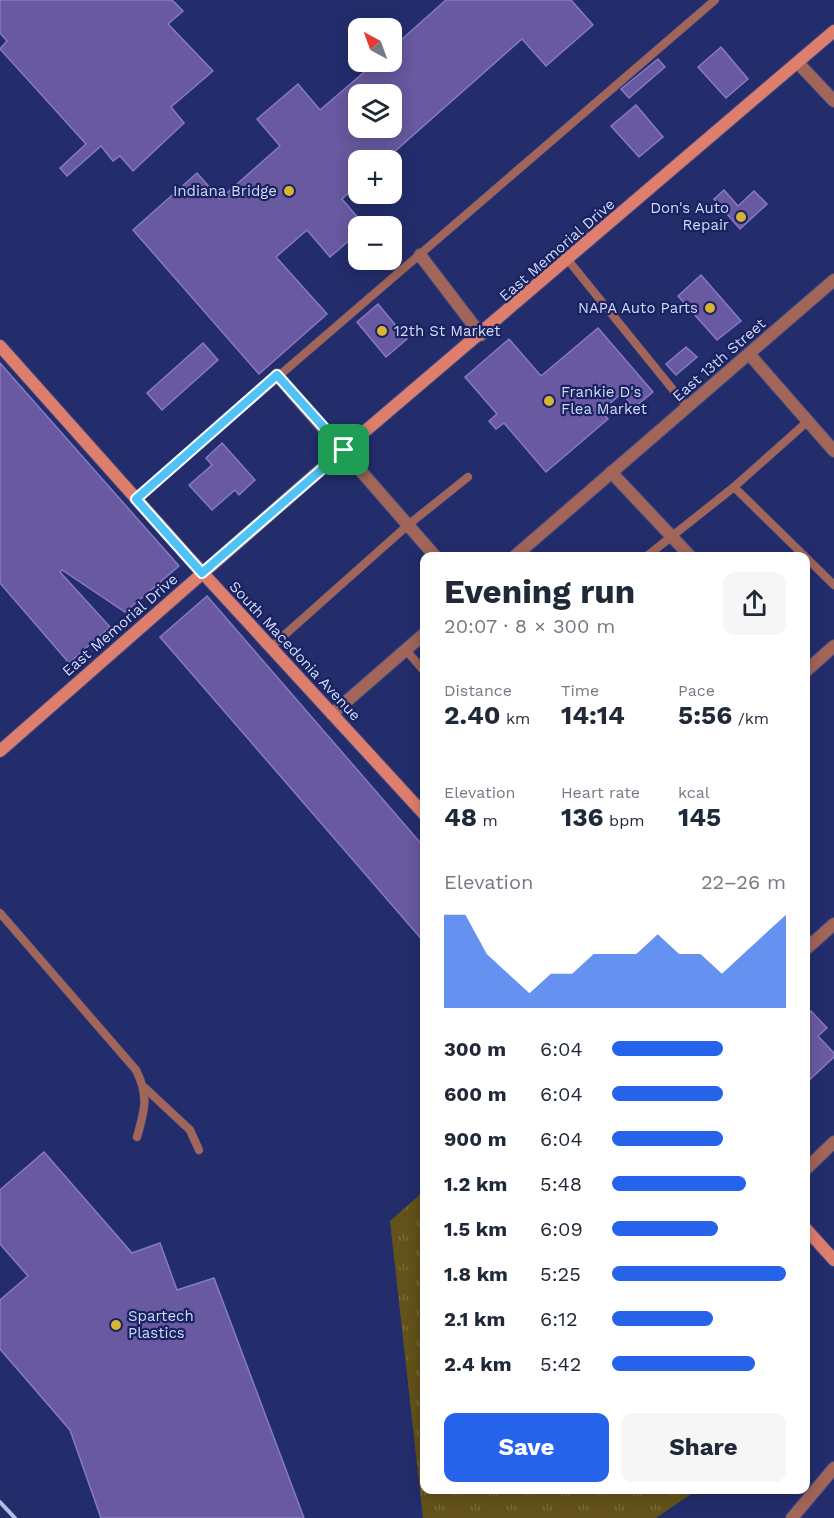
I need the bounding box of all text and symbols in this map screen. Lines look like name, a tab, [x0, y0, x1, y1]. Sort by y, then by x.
north arrow	[348, 18, 402, 72]
map controls	[348, 18, 402, 270]
button: layers	[348, 84, 402, 138]
button: +	[348, 150, 402, 204]
place label: Indiana Bridge	[173, 182, 277, 200]
marker: Indiana Bridge	[282, 184, 296, 198]
street label: East Memorial Drive	[496, 195, 618, 305]
place label: Don's Auto Repair	[650, 199, 729, 234]
marker: Don's Auto Repair	[734, 210, 748, 224]
button: −	[348, 216, 402, 270]
place label: NAPA Auto Parts	[578, 299, 698, 317]
marker: NAPA Auto Parts	[703, 301, 717, 315]
street label: East 13th Street	[669, 314, 770, 405]
place label: 12th St Market	[394, 322, 501, 340]
marker: 12th St Market	[375, 324, 389, 338]
place label: Frankie D's Flea Market	[561, 383, 648, 418]
marker: Frankie D's Flea Market	[542, 394, 556, 408]
pin	[318, 424, 369, 475]
icon: arrive	[327, 433, 360, 466]
street label: East Memorial Drive	[59, 570, 181, 680]
text: Evening run	[444, 572, 635, 611]
button: share	[723, 572, 786, 635]
street label: South Macedonia Avenue	[226, 577, 364, 725]
text: 20:07 · 8 × 300 m	[444, 614, 615, 638]
text: Distance	[444, 681, 512, 700]
text: Time	[561, 681, 599, 700]
text: Pace	[678, 681, 715, 700]
text: 2.40	[444, 700, 500, 730]
text: 14:14	[561, 700, 625, 730]
text: 5:56	[678, 700, 732, 730]
text: km	[500, 709, 530, 728]
text: /km	[732, 709, 769, 728]
text: Elevation	[444, 783, 515, 802]
text: Heart rate	[561, 783, 640, 802]
text: kcal	[678, 783, 710, 802]
text: 48	[444, 802, 477, 832]
text: 136	[561, 802, 604, 832]
text: 145	[678, 802, 721, 832]
text: m	[477, 811, 498, 830]
text: bpm	[604, 811, 644, 830]
text: Elevation	[444, 870, 533, 894]
text: 22–26 m	[701, 870, 786, 894]
text: 300 m	[444, 1037, 506, 1061]
text: 6:04	[540, 1037, 583, 1061]
text: 600 m	[444, 1082, 507, 1106]
text: 6:04	[540, 1082, 583, 1106]
text: 900 m	[444, 1127, 507, 1151]
text: 6:04	[540, 1127, 583, 1151]
text: 1.2 km	[444, 1172, 507, 1196]
text: 5:48	[540, 1172, 582, 1196]
text: 1.5 km	[444, 1217, 507, 1241]
text: 6:09	[540, 1217, 583, 1241]
text: 1.8 km	[444, 1262, 508, 1286]
text: 5:25	[540, 1262, 581, 1286]
place label: Spartech Plastics	[128, 1307, 194, 1342]
text: 2.1 km	[444, 1307, 505, 1331]
text: 6:12	[540, 1307, 578, 1331]
marker: Spartech Plastics	[109, 1318, 123, 1332]
text: 2.4 km	[444, 1352, 512, 1376]
text: 5:42	[540, 1352, 581, 1376]
button: Save	[444, 1413, 609, 1482]
button: Share	[621, 1413, 786, 1482]

